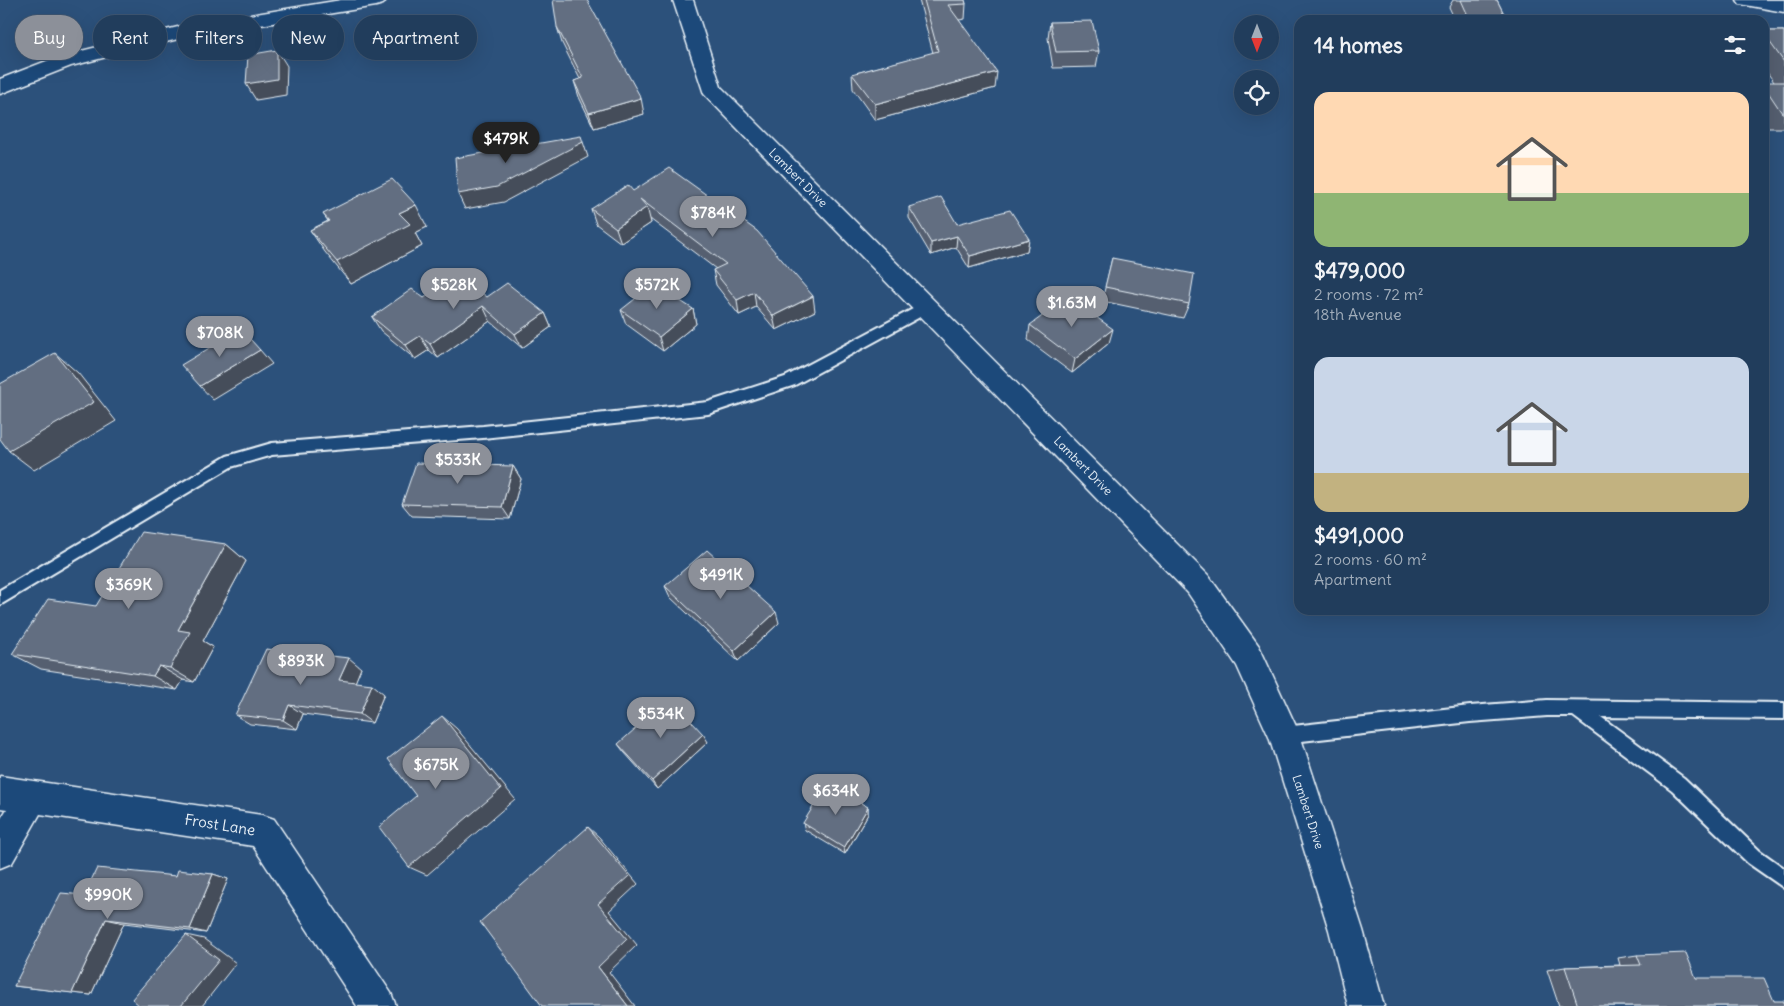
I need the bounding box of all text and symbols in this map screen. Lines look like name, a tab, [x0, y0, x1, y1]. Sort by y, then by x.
chip: Buy	[15, 15, 83, 60]
chip: Rent	[93, 15, 167, 60]
chip: Filters	[177, 15, 262, 60]
chip: New	[272, 15, 344, 60]
chip: Apartment	[354, 15, 477, 60]
north arrow	[1234, 15, 1279, 60]
map controls	[1234, 15, 1279, 115]
icon: filters	[1721, 31, 1749, 59]
text: 14 homes	[1314, 32, 1403, 59]
button: locate	[1234, 70, 1279, 115]
pin: $479K	[471, 121, 541, 164]
icon: home	[1487, 124, 1577, 214]
text: $479K	[484, 128, 528, 148]
street label: Lambert Drive	[766, 145, 831, 210]
pin: $784K	[678, 196, 748, 238]
text: $784K	[690, 202, 736, 222]
text: $479,000	[1314, 257, 1405, 284]
pin: $528K	[419, 268, 489, 310]
pin: $572K	[622, 268, 692, 310]
text: $528K	[431, 274, 477, 294]
text: $572K	[635, 274, 679, 294]
text: 2 rooms · 72 m²	[1314, 284, 1424, 304]
pin: $1.63M	[1031, 286, 1113, 328]
text: $1.63M	[1047, 292, 1097, 312]
text: 18th Avenue	[1314, 304, 1402, 324]
pin: $708K	[185, 316, 255, 358]
text: $708K	[197, 322, 243, 342]
icon: home	[1487, 389, 1577, 479]
street label: Lambert Drive	[1051, 433, 1116, 498]
pin: $533K	[423, 442, 493, 485]
text: $533K	[435, 449, 481, 469]
text: $491,000	[1314, 522, 1404, 549]
text: 2 rooms · 60 m²	[1314, 549, 1427, 569]
pin: $491K	[686, 558, 756, 600]
text: $491K	[699, 564, 743, 584]
pin: $369K	[94, 568, 164, 610]
text: Apartment	[1314, 569, 1392, 589]
text: $369K	[106, 574, 152, 594]
pin: $893K	[266, 644, 336, 686]
text: $893K	[278, 650, 324, 670]
pin: $534K	[626, 696, 696, 739]
text: $534K	[638, 703, 684, 723]
pin: $675K	[401, 748, 471, 790]
text: $675K	[413, 754, 459, 774]
street label: Lambert Drive	[1289, 773, 1328, 851]
pin: $634K	[801, 774, 871, 816]
text: $634K	[813, 780, 859, 800]
street label: Frost Lane	[183, 810, 257, 839]
pin: $990K	[73, 878, 143, 920]
text: $990K	[84, 884, 132, 904]

